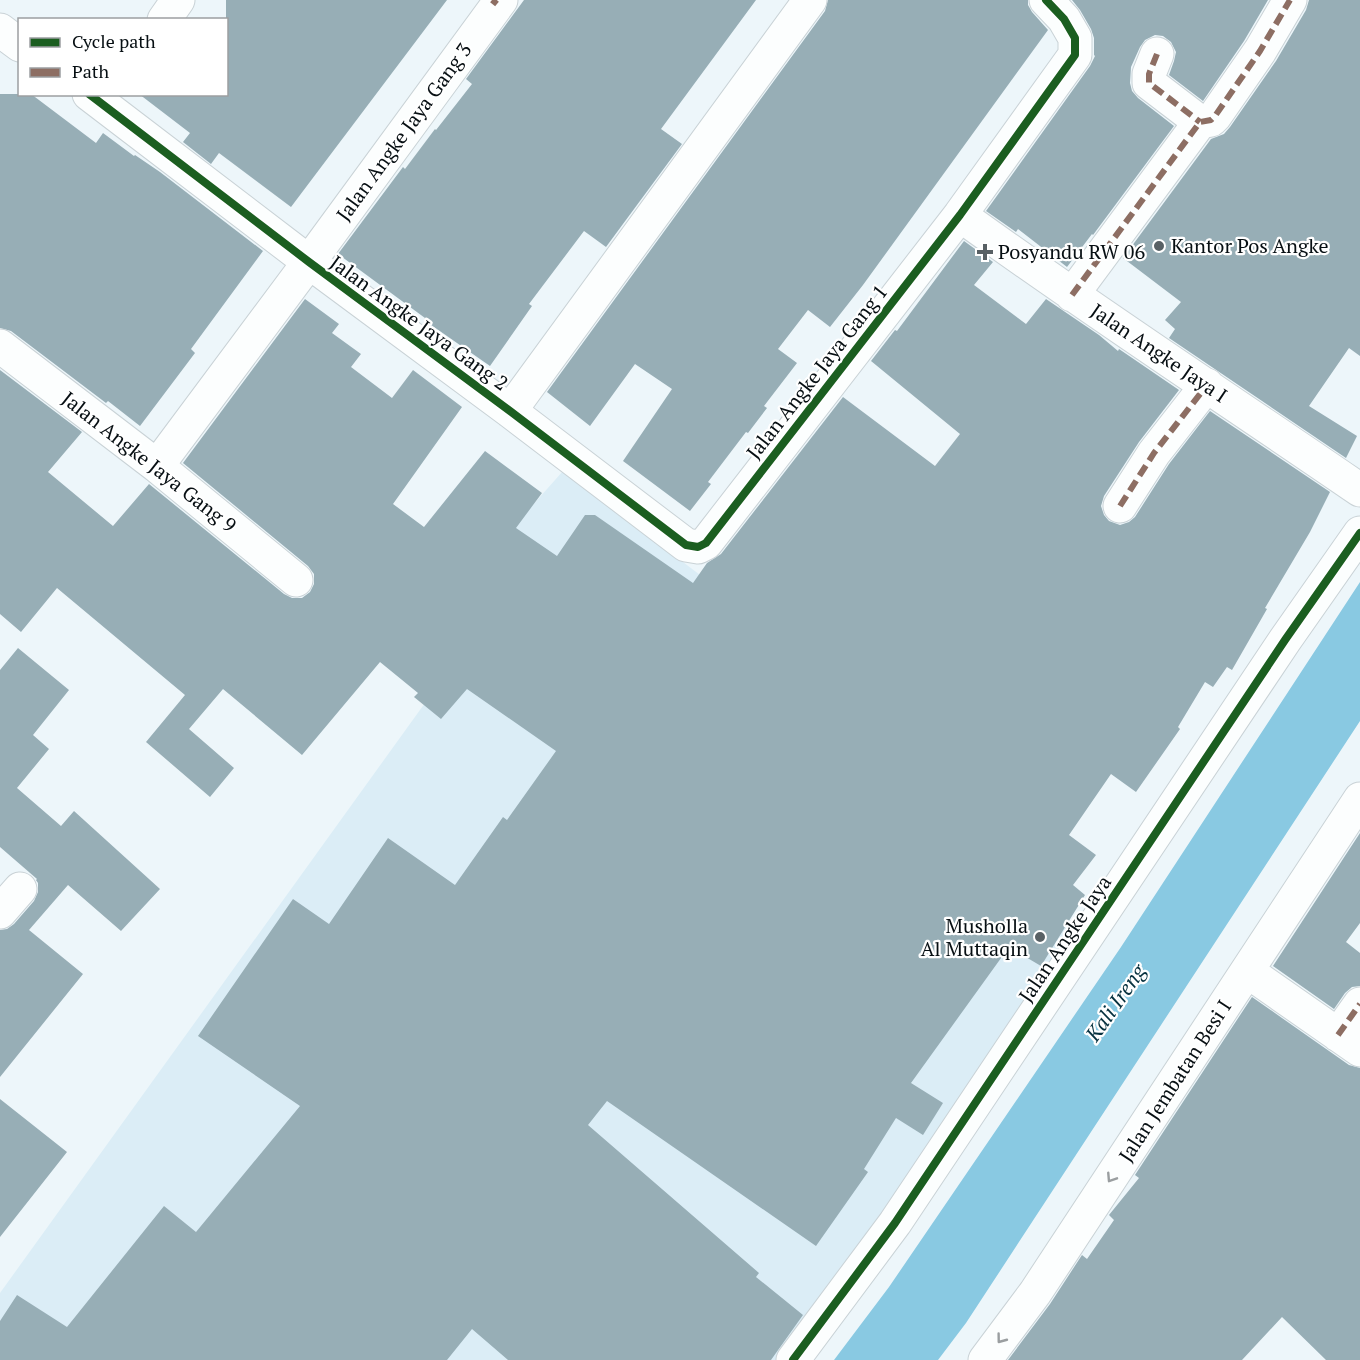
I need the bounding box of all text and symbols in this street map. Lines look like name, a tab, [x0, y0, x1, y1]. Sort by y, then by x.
legend	[18, 18, 228, 96]
text: Cycle path	[72, 29, 156, 53]
street label: Jalan Angke Jaya Gang 3	[330, 37, 477, 226]
text: Path	[72, 59, 109, 83]
place label: Kantor Pos Angke	[1171, 232, 1329, 259]
place label: Posyandu RW 06	[998, 238, 1145, 265]
marker: Kantor Pos Angke	[1152, 239, 1166, 253]
marker: Posyandu RW 06	[976, 243, 994, 261]
street label: Jalan Angke Jaya Gang 2	[325, 249, 514, 396]
street label: Jalan Angke Jaya Gang 1	[740, 279, 893, 464]
street label: Jalan Angke Jaya I	[1086, 297, 1233, 408]
street label: Jalan Angke Jaya Gang 9	[57, 385, 242, 538]
street label: Jalan Angke Jaya	[1012, 870, 1117, 1007]
place label: Musholla Al Muttaqin	[921, 912, 1028, 962]
marker: Musholla Al Muttaqin	[1033, 930, 1047, 944]
water label: Kali Ireng	[1078, 957, 1153, 1047]
street label: Jalan Jembatan Besi I	[1112, 994, 1237, 1167]
one-way arrow	[1107, 1171, 1118, 1182]
one-way arrow	[997, 1332, 1008, 1343]

